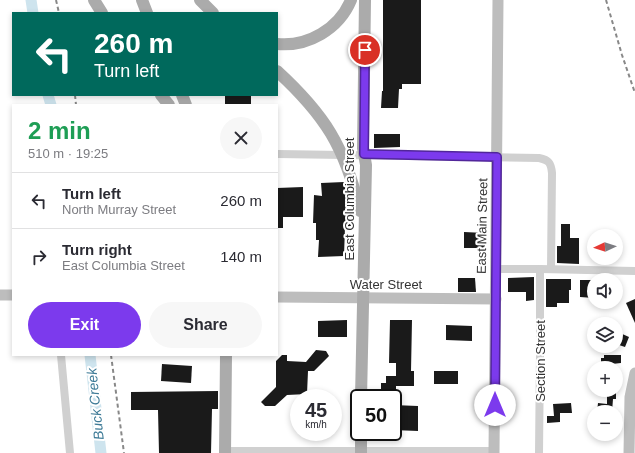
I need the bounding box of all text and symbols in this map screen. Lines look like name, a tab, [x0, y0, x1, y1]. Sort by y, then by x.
icon: left	[28, 28, 80, 80]
text: 260 m	[94, 28, 173, 59]
pin	[348, 33, 382, 67]
icon: arrive	[354, 39, 376, 61]
text: Turn left	[94, 61, 159, 81]
text: 2 min	[28, 117, 91, 144]
button: close	[220, 117, 262, 159]
street label: East Columbia Street	[342, 137, 357, 260]
text: 510 m · 19:25	[28, 146, 108, 161]
street label: East Main Street	[474, 177, 490, 274]
text: Turn left	[62, 185, 121, 202]
icon: left	[28, 190, 50, 212]
text: 260 m	[220, 192, 262, 209]
text: North Murray Street	[62, 202, 176, 217]
north arrow	[587, 229, 623, 265]
map controls	[587, 229, 623, 441]
text: Turn right	[62, 241, 132, 258]
icon: right	[28, 246, 50, 268]
text: 140 m	[220, 248, 262, 265]
text: East Columbia Street	[62, 258, 185, 273]
button: sound	[587, 273, 623, 309]
street label: Water Street	[350, 277, 423, 292]
button: Exit	[28, 302, 141, 348]
button: Share	[149, 302, 262, 348]
button: layers	[587, 317, 623, 353]
street label: Section Street	[533, 320, 548, 402]
button: +	[587, 361, 623, 397]
water label: Buck Creek	[83, 366, 107, 441]
position arrow	[474, 384, 516, 426]
speed limit sign: 50	[350, 389, 402, 441]
text: 45	[305, 399, 327, 421]
button: −	[587, 405, 623, 441]
text: km/h	[305, 419, 327, 430]

